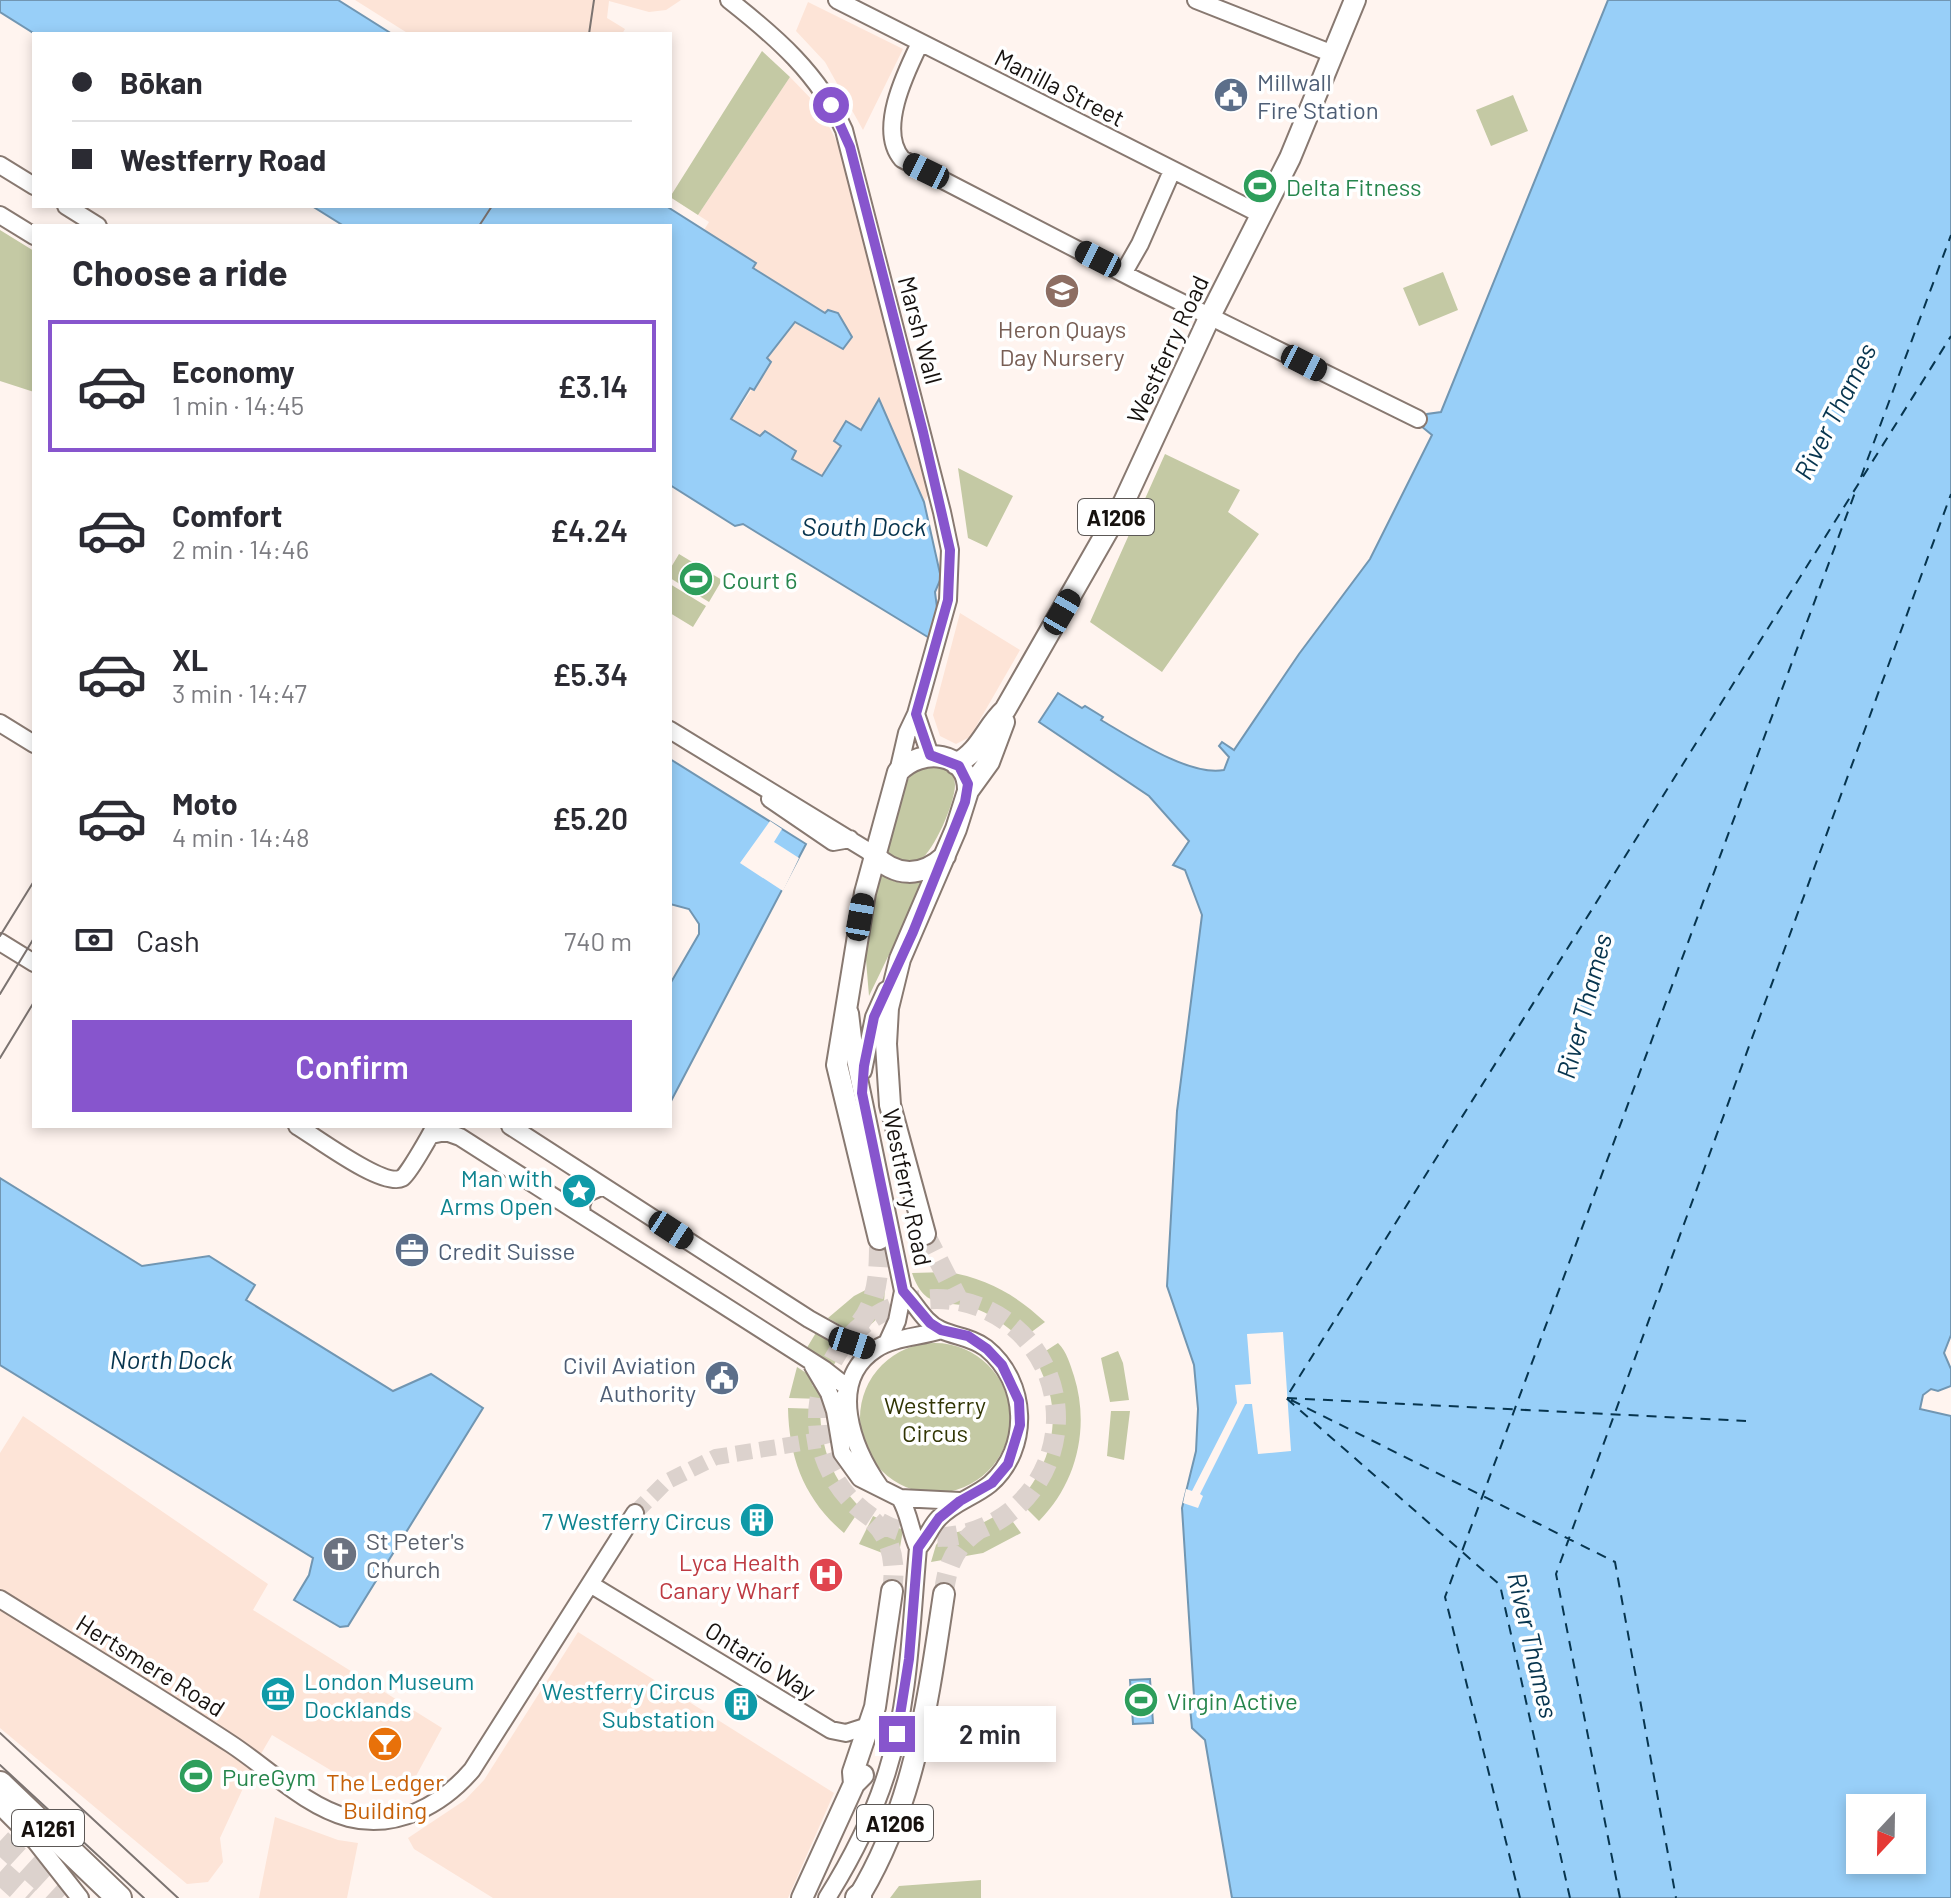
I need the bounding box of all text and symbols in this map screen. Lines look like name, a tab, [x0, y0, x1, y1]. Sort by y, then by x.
street label: Manilla Street	[990, 42, 1130, 132]
text: Bōkan	[120, 64, 203, 100]
place label: Millwall Fire Station	[1257, 67, 1379, 124]
public building icon: Millwall Fire Station	[1212, 76, 1250, 114]
route start	[813, 87, 849, 123]
text: Westferry Road	[120, 141, 326, 177]
car	[899, 150, 953, 192]
sports icon: Delta Fitness	[1241, 167, 1279, 205]
place label: Delta Fitness	[1286, 172, 1422, 201]
car	[1071, 237, 1125, 281]
text: Choose a ride	[72, 250, 288, 293]
street label: Westferry Road	[1120, 270, 1214, 428]
school or university icon: Heron Quays Day Nursery	[1043, 272, 1081, 310]
street label: Marsh Wall	[893, 273, 949, 387]
place label: Heron Quays Day Nursery	[998, 314, 1126, 371]
water label: River Thames	[1786, 338, 1882, 484]
car	[1277, 341, 1331, 385]
icon: car	[76, 350, 148, 422]
text: Economy	[172, 353, 295, 389]
text: £3.14	[557, 368, 628, 404]
text: 1 min · 14:45	[172, 389, 304, 420]
icon: car	[76, 494, 148, 566]
text: Comfort	[172, 497, 282, 533]
road number: A1206	[1078, 499, 1154, 535]
water label: South Dock	[802, 510, 927, 541]
text: £4.24	[550, 512, 628, 548]
text: 2 min · 14:46	[172, 533, 309, 564]
sports icon: Court 6	[677, 560, 715, 598]
place label: Court 6	[722, 565, 797, 594]
car	[1040, 585, 1084, 639]
icon: car	[76, 638, 148, 710]
text: XL	[172, 641, 208, 677]
text: £5.34	[552, 656, 628, 692]
text: 3 min · 14:47	[172, 677, 307, 708]
icon: car	[76, 782, 148, 854]
text: Moto	[172, 785, 238, 821]
text: £5.20	[552, 800, 628, 836]
text: 4 min · 14:48	[172, 821, 310, 852]
car	[844, 891, 876, 943]
icon: cash	[72, 918, 116, 962]
text: Cash	[136, 922, 200, 958]
text: 740 m	[564, 925, 632, 956]
water label: River Thames	[1549, 930, 1617, 1082]
button: Confirm	[72, 1020, 632, 1112]
street label: Westferry Road	[877, 1106, 939, 1268]
place label: Man with Arms Open	[440, 1163, 553, 1220]
place icon: Man with Arms Open	[560, 1172, 598, 1210]
car	[644, 1207, 698, 1253]
office icon: Credit Suisse	[393, 1231, 431, 1269]
place label: Credit Suisse	[438, 1236, 575, 1265]
car	[825, 1324, 879, 1362]
water label: North Dock	[109, 1343, 233, 1374]
place label: Civil Aviation Authority	[563, 1350, 696, 1407]
public building icon: Civil Aviation Authority	[703, 1359, 741, 1397]
park label: Westferry Circus	[884, 1390, 986, 1447]
building icon: 7 Westferry Circus	[738, 1501, 776, 1539]
place label: 7 Westferry Circus	[542, 1506, 731, 1535]
place label: St Peter's Church	[366, 1526, 465, 1583]
church icon: St Peter's Church	[321, 1535, 359, 1573]
place label: Lyca Health Canary Wharf	[659, 1547, 800, 1604]
hospital icon: Lyca Health Canary Wharf	[807, 1556, 845, 1594]
water label: River Thames	[1502, 1569, 1566, 1721]
street label: Hertsmere Road	[71, 1608, 231, 1722]
street label: Ontario Way	[700, 1615, 822, 1705]
place label: London Museum Docklands	[304, 1666, 474, 1723]
museum icon: London Museum Docklands	[259, 1675, 297, 1713]
place label: Westferry Circus Substation	[542, 1676, 715, 1733]
sports icon: Virgin Active	[1122, 1681, 1160, 1719]
building icon: Westferry Circus Substation	[722, 1685, 760, 1723]
place label: Virgin Active	[1167, 1686, 1298, 1715]
callout: 2 min	[925, 1706, 1057, 1762]
route end	[879, 1716, 915, 1752]
text: 2 min	[959, 1718, 1021, 1749]
bar icon: The Ledger Building	[366, 1725, 404, 1763]
sports icon: PureGym	[177, 1757, 215, 1795]
place label: PureGym	[222, 1762, 316, 1791]
place label: The Ledger Building	[326, 1767, 444, 1824]
north arrow	[1846, 1794, 1926, 1874]
map controls	[1846, 1794, 1926, 1874]
road number: A1206	[857, 1805, 933, 1841]
road number: A1261	[12, 1810, 84, 1846]

